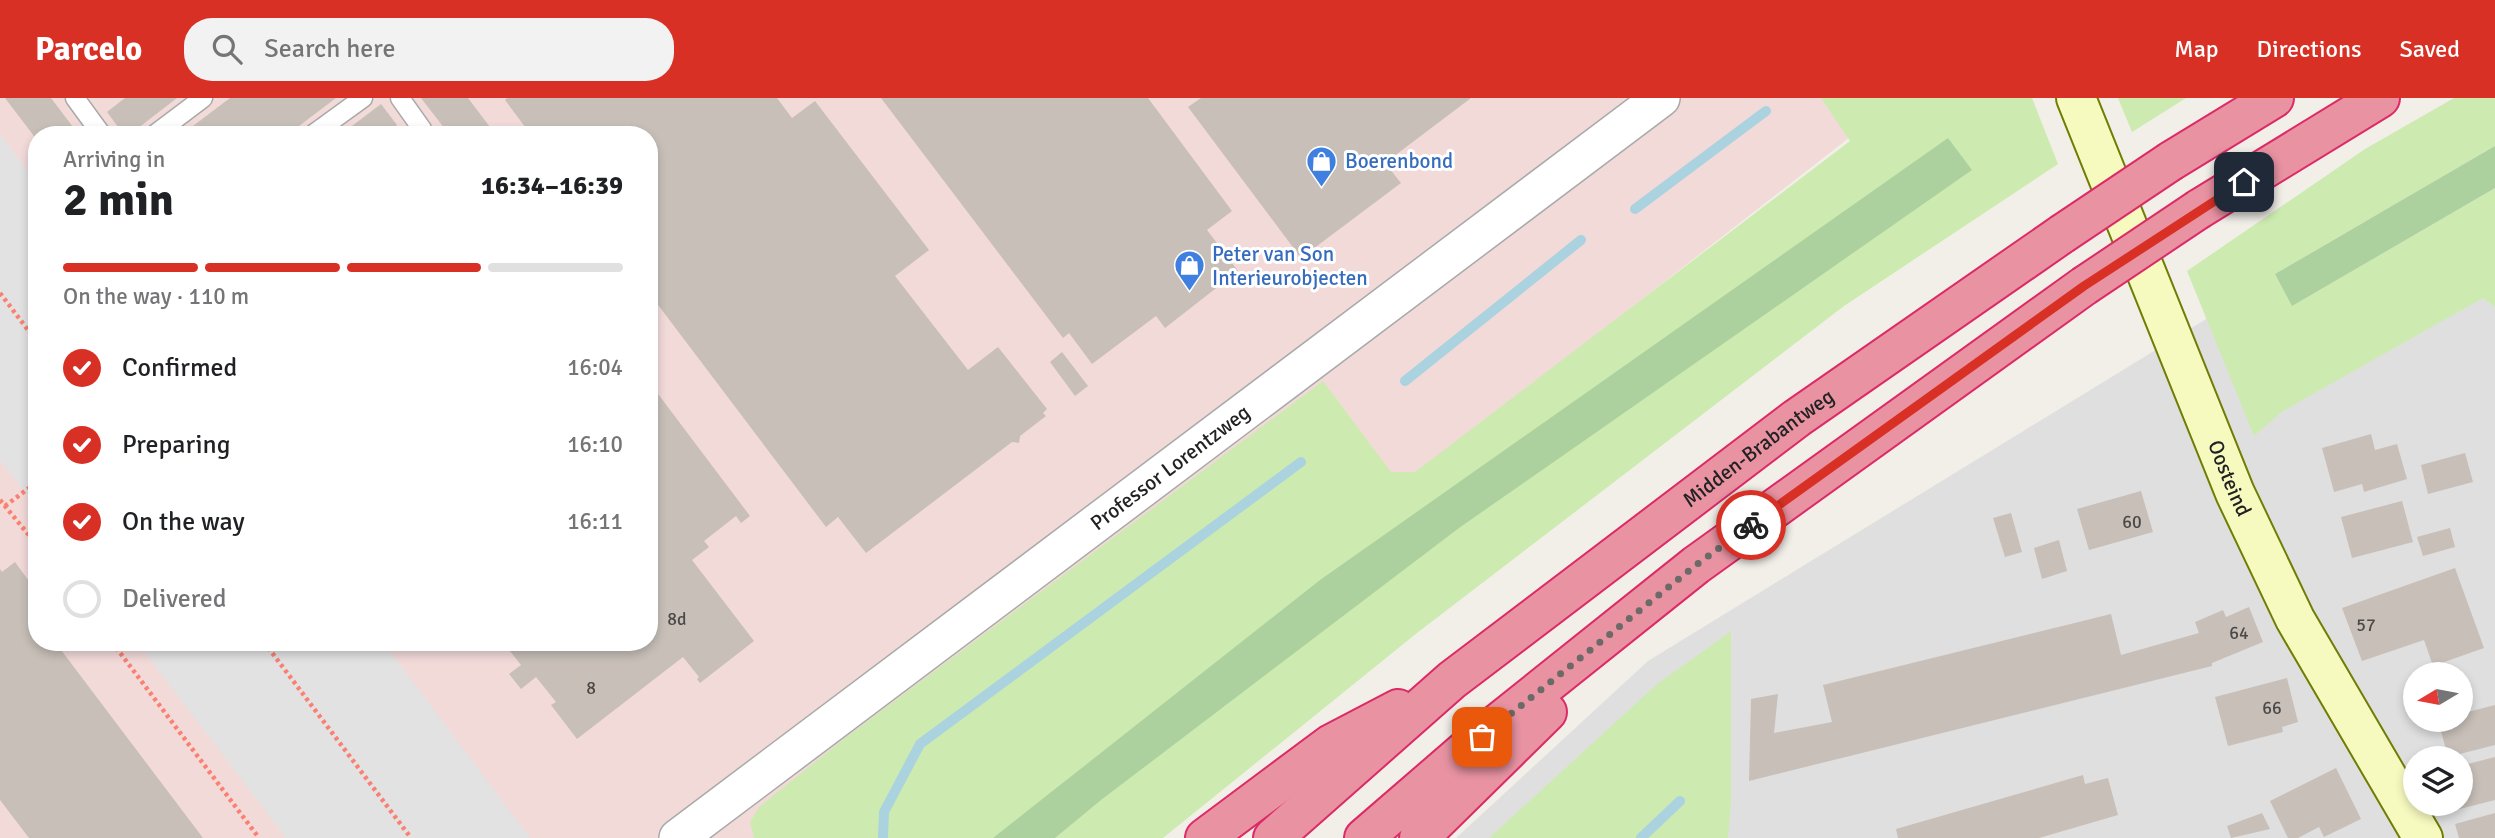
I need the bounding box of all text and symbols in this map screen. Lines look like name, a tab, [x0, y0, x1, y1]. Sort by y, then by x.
search box	[184, 18, 674, 81]
text: Parcelo	[35, 29, 142, 70]
icon: search	[208, 30, 246, 68]
text: Search here	[264, 33, 395, 65]
text: Map	[2174, 34, 2219, 64]
text: Directions	[2257, 34, 2362, 64]
text: Saved	[2400, 34, 2460, 64]
shop icon: Boerenbond	[1305, 144, 1339, 188]
text: Arriving in	[63, 145, 165, 174]
place label: Boerenbond	[1345, 148, 1453, 174]
pin	[2214, 152, 2274, 212]
icon: home	[2225, 163, 2263, 201]
text: 16:34–16:39	[481, 170, 623, 202]
text: 2 min	[63, 172, 174, 228]
place label: Peter van Son Interieurobjecten	[1212, 241, 1368, 291]
shop icon: Peter van Son Interieurobjecten	[1172, 249, 1206, 293]
text: On the way · 110 m	[63, 282, 249, 311]
icon: check	[63, 349, 101, 387]
text: Confirmed	[122, 352, 237, 384]
text: 16:04	[567, 353, 623, 382]
street label: Midden-Brabantweg	[1678, 383, 1839, 513]
street label: Professor Lorentzweg	[1085, 399, 1255, 536]
icon: check	[63, 426, 101, 464]
text: Preparing	[122, 429, 230, 461]
text: 16:10	[567, 430, 623, 459]
street label: Oosteind	[2202, 436, 2257, 520]
courier	[1716, 490, 1786, 560]
icon: check	[63, 503, 101, 541]
text: On the way	[122, 506, 245, 538]
icon: bike	[1732, 506, 1770, 544]
text: 16:11	[567, 507, 623, 536]
house number: 60	[2122, 511, 2142, 533]
text: Delivered	[122, 583, 227, 615]
house number: 8d	[667, 608, 687, 630]
house number: 57	[2356, 614, 2376, 636]
house number: 64	[2229, 622, 2249, 644]
north arrow	[2403, 662, 2473, 732]
map controls	[2403, 662, 2473, 816]
house number: 8	[586, 677, 596, 699]
house number: 66	[2262, 697, 2282, 719]
pin	[1452, 707, 1512, 767]
icon: bag	[1463, 718, 1501, 756]
button: layers	[2403, 746, 2473, 816]

